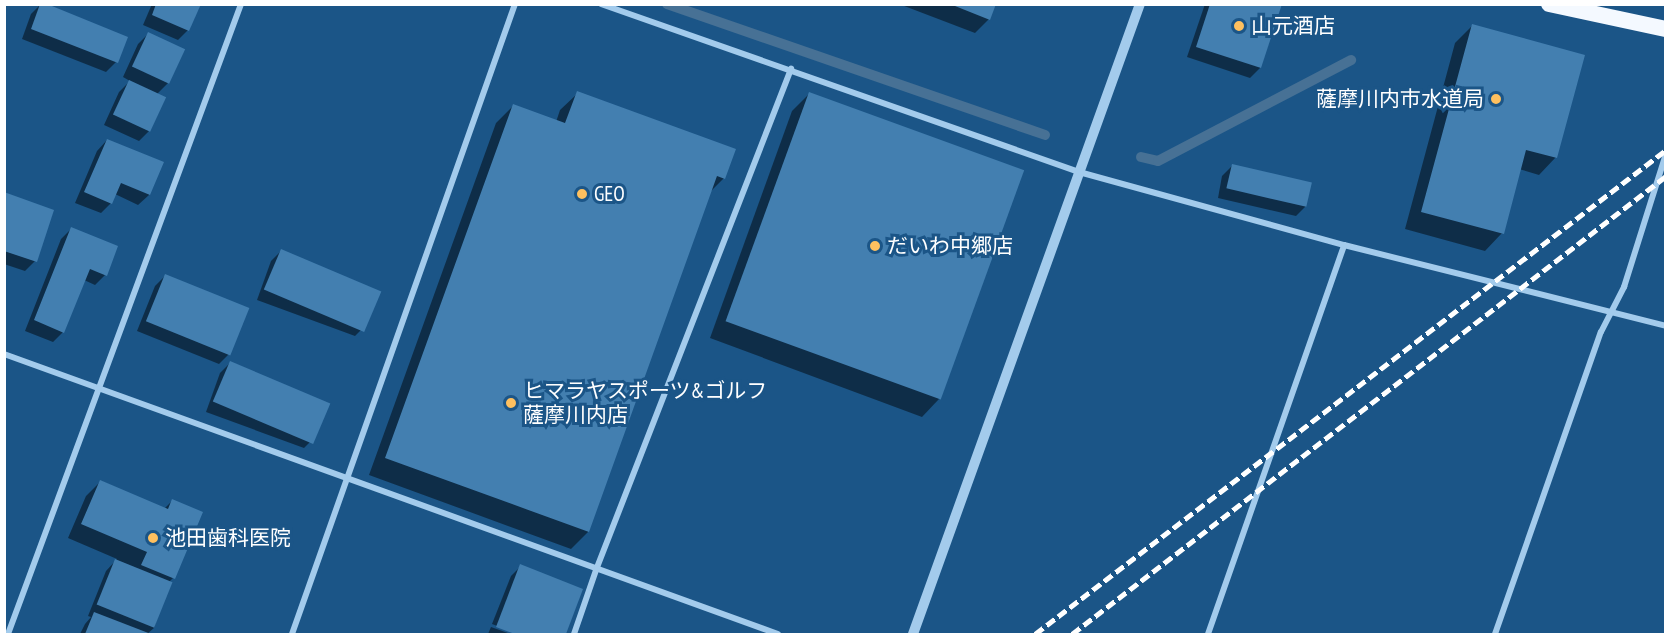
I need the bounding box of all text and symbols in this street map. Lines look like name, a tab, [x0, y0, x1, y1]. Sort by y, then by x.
place label: 山元酒店	[1251, 13, 1335, 39]
marker: 山元酒店	[1232, 19, 1246, 33]
place label: 薩摩川内市水道局	[1316, 86, 1484, 112]
marker: 薩摩川内市水道局	[1489, 92, 1503, 106]
place label: GEO	[594, 181, 625, 207]
marker: GEO	[575, 187, 589, 201]
place label: だいわ中郷店	[887, 233, 1013, 259]
marker: だいわ中郷店	[868, 239, 882, 253]
place label: ヒマラヤスポーツ&ゴルフ 薩摩川内店	[523, 378, 768, 428]
marker: ヒマラヤスポーツ&ゴルフ 薩摩川内店	[504, 396, 518, 410]
place label: 池田歯科医院	[165, 525, 291, 551]
marker: 池田歯科医院	[146, 531, 160, 545]

